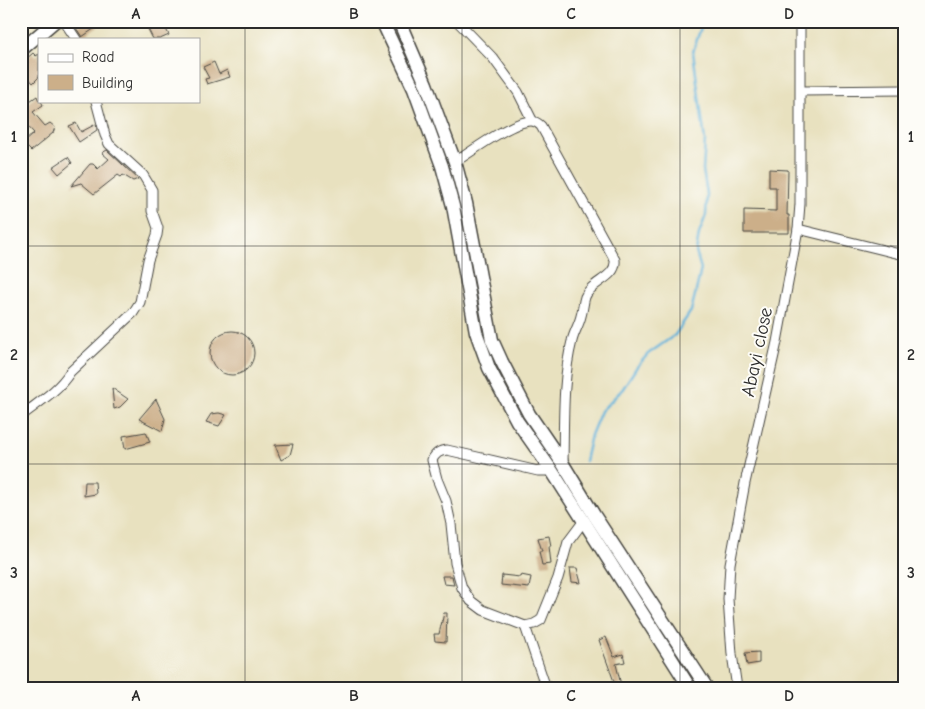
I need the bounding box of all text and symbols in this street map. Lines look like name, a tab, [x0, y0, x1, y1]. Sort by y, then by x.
text: A	[132, 5, 141, 23]
text: B	[349, 5, 359, 23]
text: C	[566, 5, 576, 23]
text: D	[784, 5, 794, 23]
legend	[38, 38, 200, 102]
text: Road	[82, 48, 114, 66]
text: Building	[82, 74, 133, 92]
text: 1	[11, 128, 17, 146]
text: 1	[908, 128, 914, 146]
street label: Abayi close	[737, 305, 777, 399]
text: 2	[10, 346, 18, 364]
text: 2	[907, 346, 915, 364]
text: 3	[10, 564, 18, 582]
text: 3	[907, 564, 915, 582]
text: A	[132, 687, 141, 705]
text: B	[349, 687, 359, 705]
text: C	[566, 687, 576, 705]
text: D	[784, 687, 794, 705]

